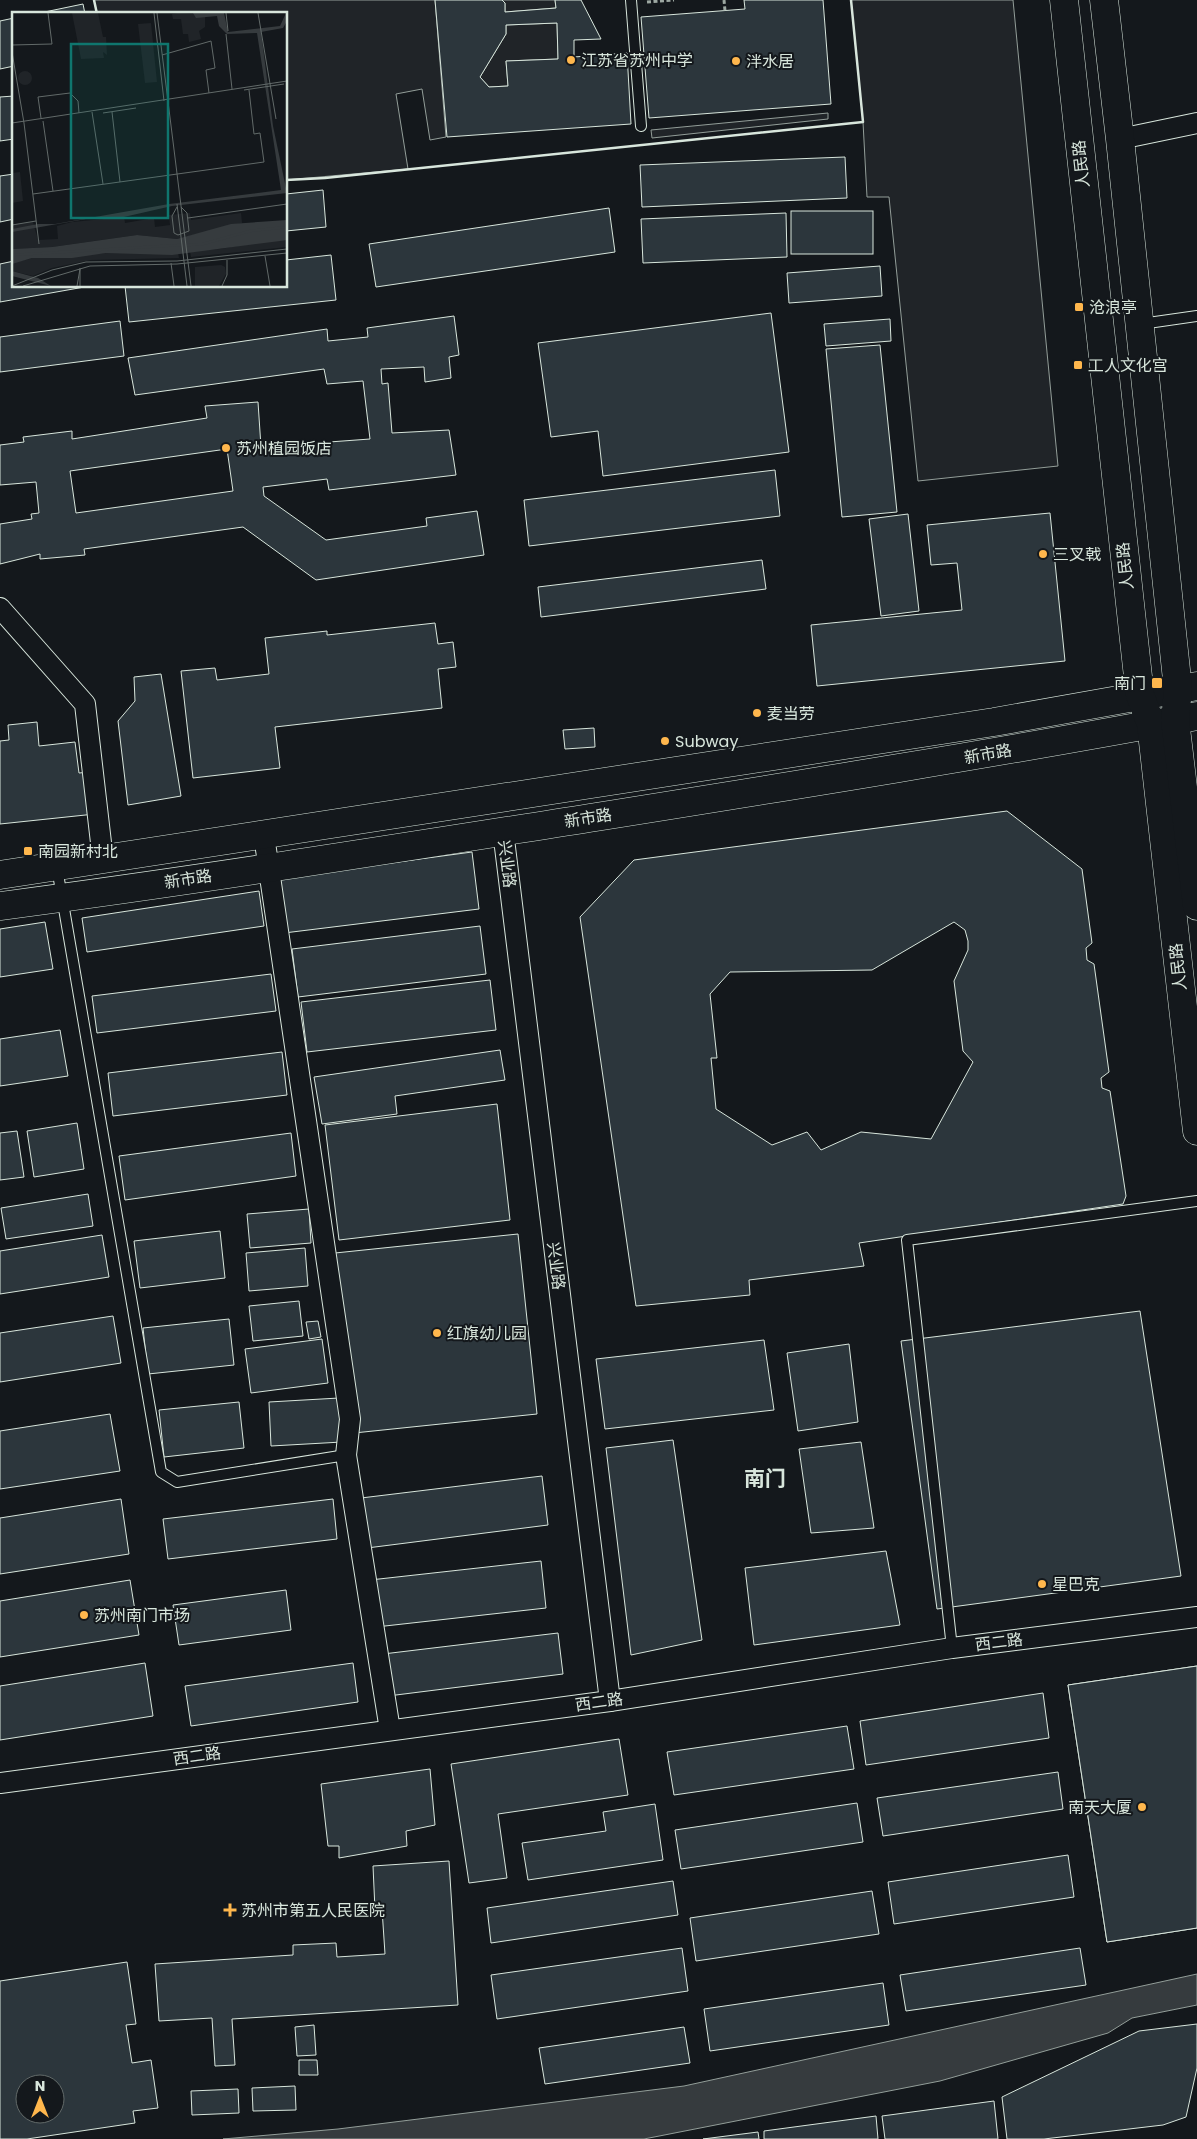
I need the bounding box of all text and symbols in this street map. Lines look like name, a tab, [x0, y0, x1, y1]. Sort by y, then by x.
inset map	[12, 12, 288, 288]
place label: 江苏省苏州中学	[581, 49, 693, 72]
place label: 泮水居	[746, 50, 794, 73]
marker: 江苏省苏州中学	[565, 54, 577, 66]
marker: 泮水居	[730, 55, 742, 67]
street label: 人民路	[1067, 139, 1095, 189]
place label: 沧浪亭	[1089, 296, 1137, 319]
marker: 沧浪亭	[1073, 301, 1085, 313]
place label: 工人文化宫	[1088, 354, 1168, 377]
marker: 工人文化宫	[1072, 359, 1084, 371]
place label: 苏州植园饭店	[236, 437, 332, 460]
marker: 苏州植园饭店	[220, 442, 232, 454]
street label: 人民路	[1111, 541, 1139, 591]
place label: 三叉戟	[1053, 543, 1101, 566]
marker: 三叉戟	[1037, 548, 1049, 560]
place label: 南门	[1114, 672, 1146, 695]
marker: 南门	[1150, 676, 1164, 690]
place label: 麦当劳	[767, 702, 815, 725]
marker: 麦当劳	[751, 707, 763, 719]
place label: Subway	[675, 730, 738, 753]
marker: Subway	[659, 735, 671, 747]
street label: 新市路	[962, 739, 1014, 769]
street label: 新市路	[562, 803, 614, 833]
street label: 兴业路	[493, 839, 521, 889]
place label: 南园新村北	[38, 840, 118, 863]
marker: 南园新村北	[22, 845, 34, 857]
street label: 新市路	[162, 864, 214, 894]
street label: 人民路	[1164, 942, 1192, 992]
street label: 兴业路	[542, 1241, 570, 1291]
place label: 红旗幼儿园	[447, 1322, 527, 1345]
marker: 红旗幼儿园	[431, 1327, 443, 1339]
district label: 南门	[744, 1464, 786, 1493]
place label: 星巴克	[1052, 1573, 1100, 1596]
marker: 星巴克	[1036, 1578, 1048, 1590]
place label: 苏州南门市场	[94, 1604, 190, 1627]
marker: 苏州南门市场	[78, 1609, 90, 1621]
street label: 西二路	[974, 1628, 1024, 1656]
street label: 西二路	[574, 1687, 624, 1717]
street label: 西二路	[172, 1741, 222, 1771]
place label: 南天大厦	[1068, 1796, 1132, 1819]
marker: 南天大厦	[1136, 1801, 1148, 1813]
place label: 苏州市第五人民医院	[241, 1899, 385, 1922]
marker: 苏州市第五人民医院	[223, 1903, 237, 1917]
north arrow	[15, 2074, 65, 2124]
text: N	[35, 2076, 45, 2096]

